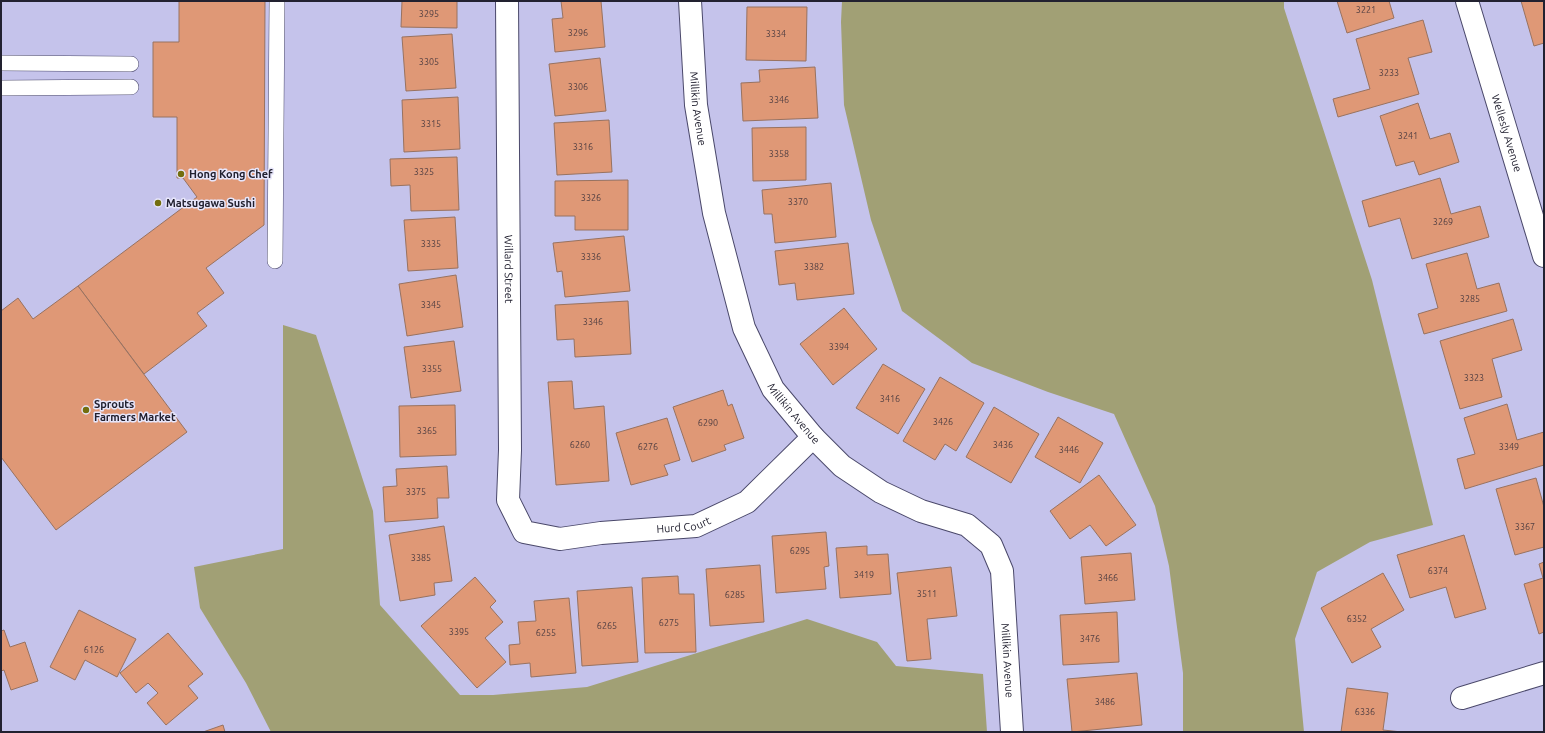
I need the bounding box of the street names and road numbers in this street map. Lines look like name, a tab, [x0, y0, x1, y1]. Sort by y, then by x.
street label: Millikin Avenue	[688, 71, 709, 147]
street label: Wellesly Avenue	[1490, 93, 1524, 173]
street label: Willard Street	[503, 235, 515, 304]
street label: Millikin Avenue	[765, 381, 822, 446]
street label: Hurd Court	[656, 514, 713, 535]
street label: Millikin Avenue	[999, 623, 1016, 698]

